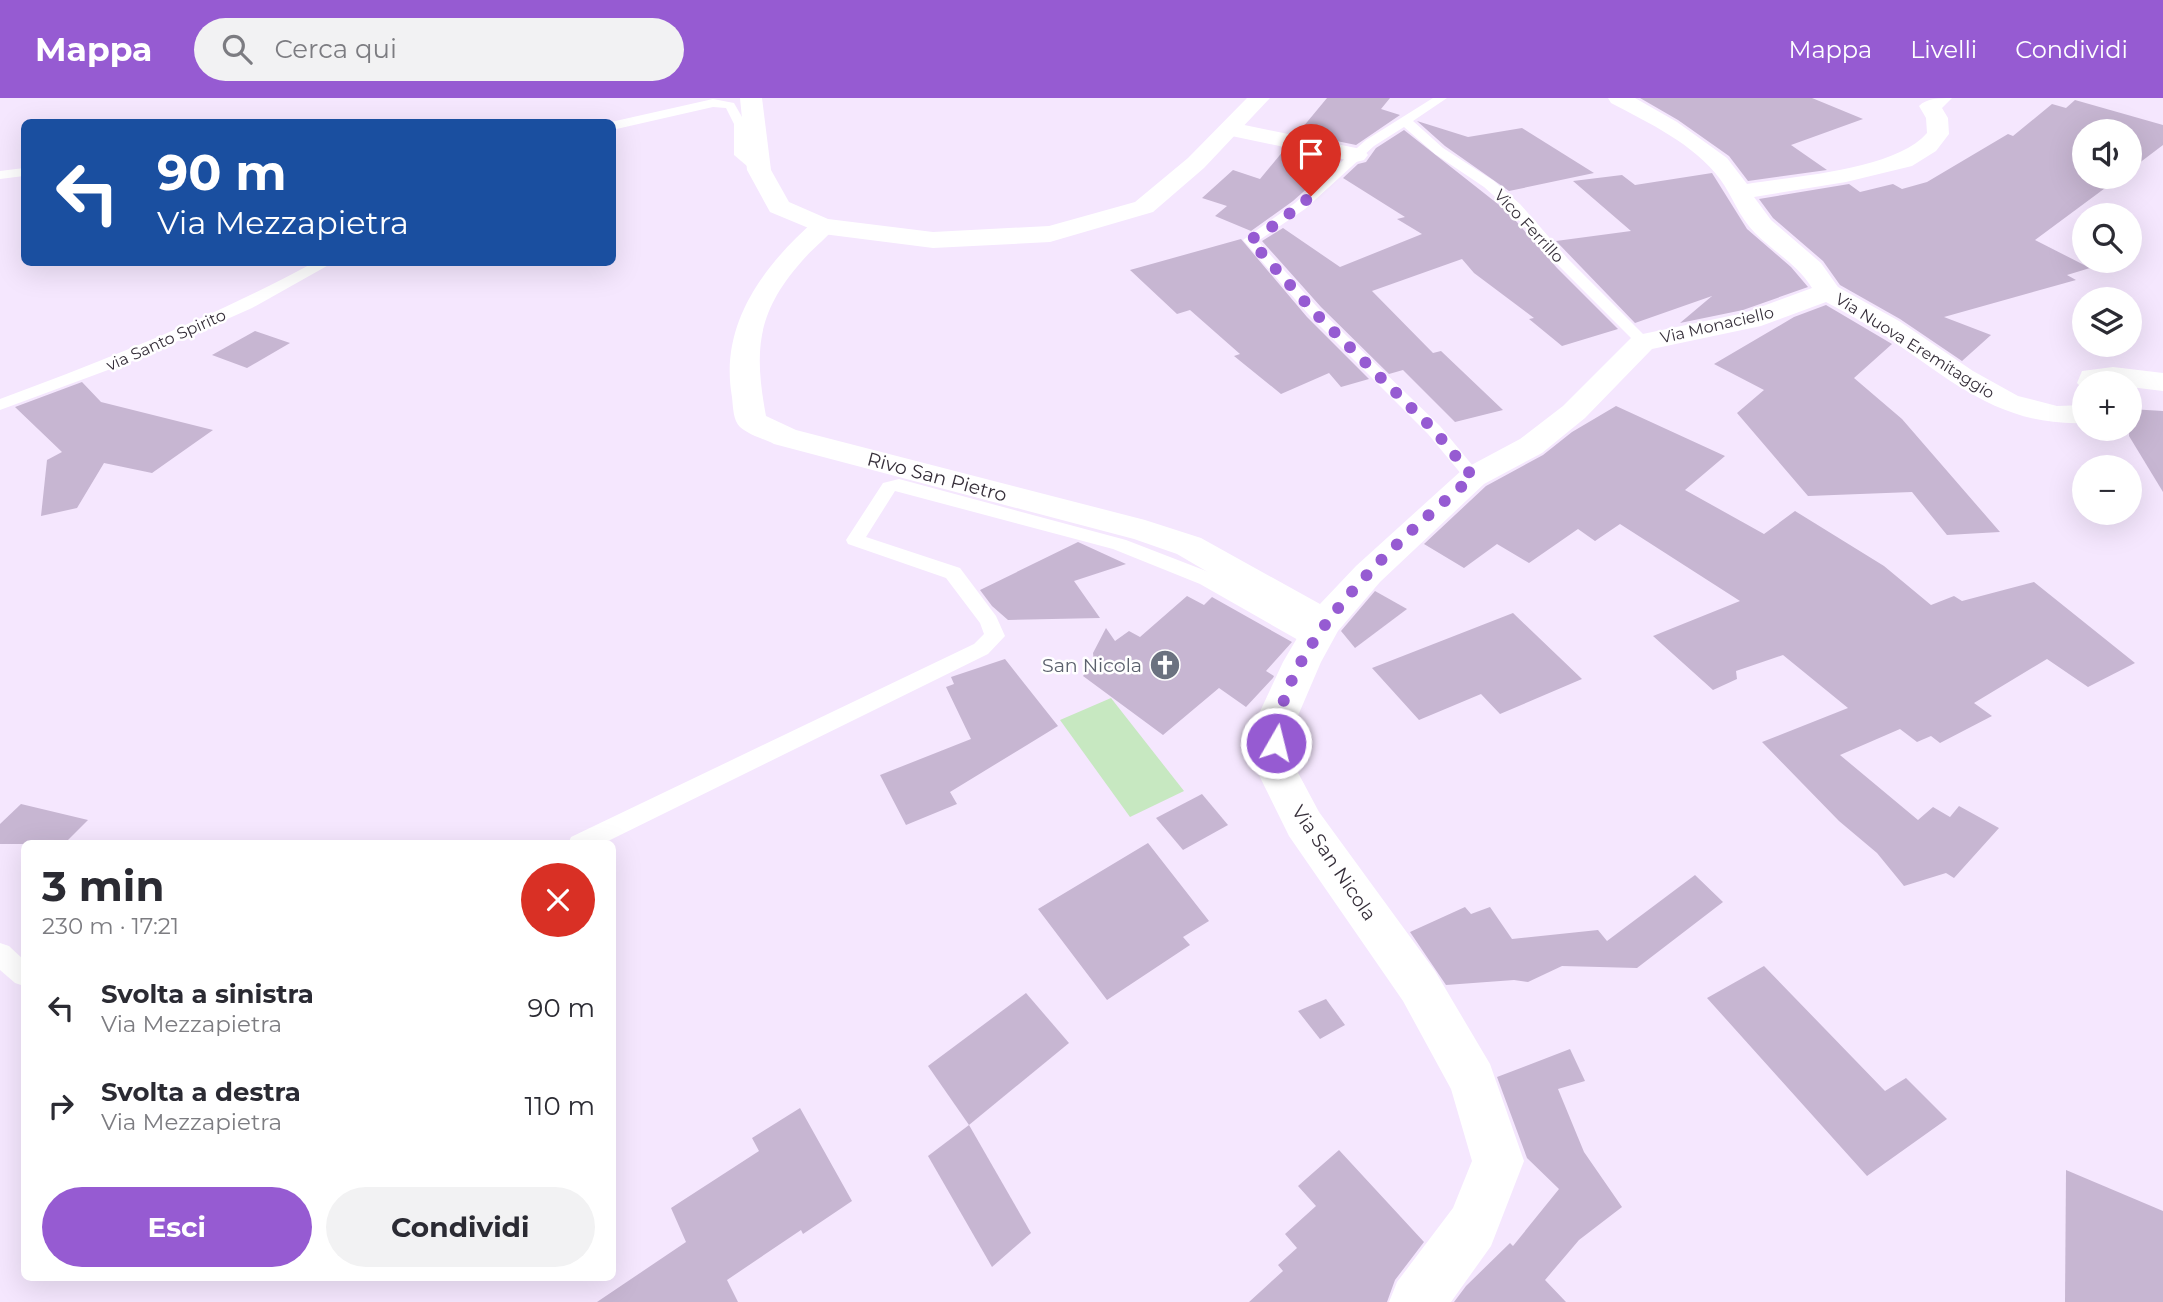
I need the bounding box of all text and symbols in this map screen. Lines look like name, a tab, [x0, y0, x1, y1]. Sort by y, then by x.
search box	[194, 18, 684, 81]
text: Mappa	[35, 29, 152, 69]
icon: search	[218, 30, 256, 68]
text: Cerca qui	[274, 33, 397, 65]
text: Mappa	[1789, 35, 1872, 64]
text: Livelli	[1910, 35, 1977, 64]
text: Condividi	[2015, 35, 2128, 64]
map controls	[2072, 119, 2142, 525]
button: sound	[2072, 119, 2142, 189]
pin	[1281, 124, 1341, 196]
icon: arrive	[1292, 135, 1330, 173]
text: 90 m	[157, 143, 287, 202]
icon: left	[42, 147, 133, 238]
street label: Vico Ferrillo	[1490, 185, 1568, 267]
text: Via Mezzapietra	[157, 203, 409, 242]
button: search	[2072, 203, 2142, 273]
button: layers	[2072, 287, 2142, 357]
street label: Via Nuova Eremitaggio	[1832, 289, 1998, 403]
street label: Via Monaciello	[1658, 303, 1776, 347]
street label: via Santo Spirito	[103, 305, 229, 375]
button: +	[2072, 371, 2142, 441]
street label: Rivo San Pietro	[865, 447, 1009, 507]
button: −	[2072, 455, 2142, 525]
church icon: San Nicola	[1148, 648, 1182, 682]
place label: San Nicola	[1042, 654, 1142, 677]
position arrow	[1239, 706, 1313, 780]
street label: Via San Nicola	[1287, 801, 1381, 925]
text: 3 min	[42, 860, 164, 912]
button: close	[521, 863, 595, 937]
text: 230 m · 17:21	[42, 912, 179, 940]
text: Svolta a sinistra	[101, 978, 314, 1010]
icon: left	[42, 989, 80, 1027]
text: 90 m	[528, 992, 595, 1024]
text: Via Mezzapietra	[101, 1010, 282, 1038]
text: Svolta a destra	[101, 1076, 301, 1108]
icon: right	[42, 1087, 80, 1125]
text: 110 m	[525, 1090, 595, 1122]
text: Via Mezzapietra	[101, 1108, 282, 1136]
button: Esci	[42, 1187, 312, 1267]
button: Condividi	[326, 1187, 595, 1267]

